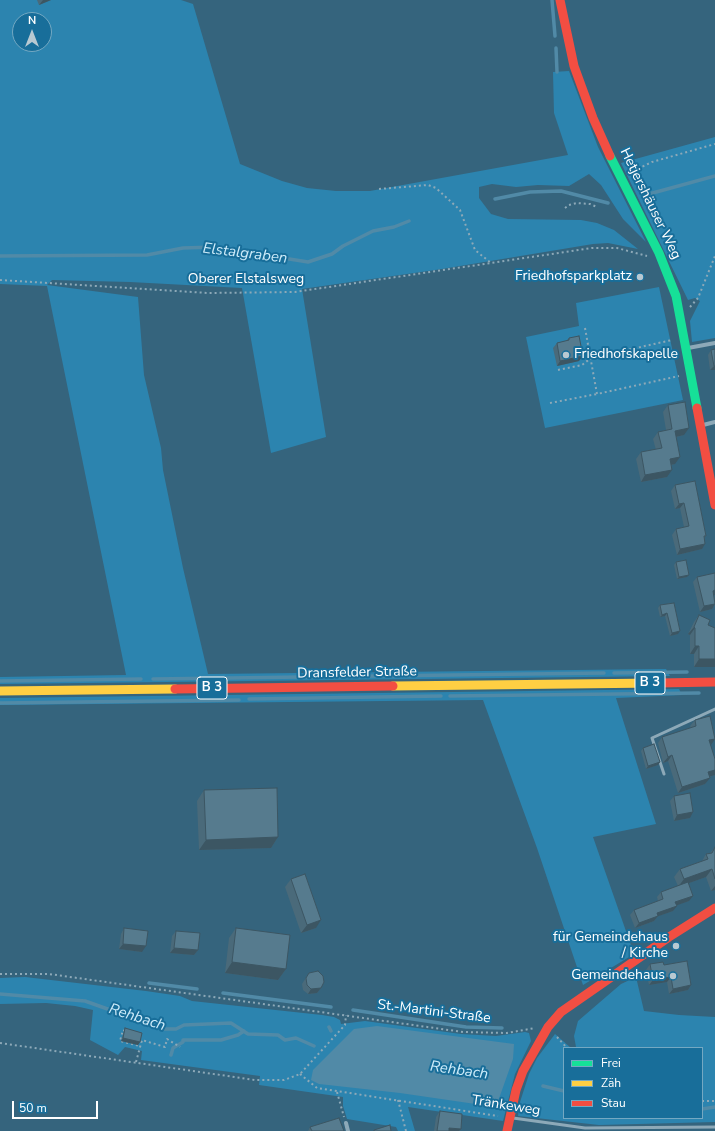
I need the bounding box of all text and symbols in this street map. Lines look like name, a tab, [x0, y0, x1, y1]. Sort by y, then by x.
north arrow	[12, 12, 52, 52]
text: N	[28, 13, 36, 28]
street label: Hetjershäuser Weg	[616, 146, 684, 262]
water label: Elstalgraben	[202, 240, 288, 268]
place label: Friedhofsparkplatz	[515, 269, 632, 285]
street label: Oberer Elstalsweg	[188, 272, 304, 288]
marker: Friedhofsparkplatz	[635, 272, 645, 282]
place label: Friedhofskapelle	[574, 347, 678, 363]
marker: Friedhofskapelle	[561, 350, 571, 360]
street label: Dransfelder Straße	[297, 664, 417, 682]
road number: B 3	[635, 672, 665, 694]
road number: B 3	[197, 677, 227, 699]
place label: für Gemeindehaus / Kirche	[553, 930, 668, 962]
marker: für Gemeindehaus / Kirche	[671, 941, 681, 951]
place label: Gemeindehaus	[571, 968, 665, 984]
marker: Gemeindehaus	[668, 971, 678, 981]
street label: St.-Martini-Straße	[376, 997, 492, 1027]
water label: Rehbach	[106, 1000, 168, 1036]
legend	[563, 1047, 703, 1119]
text: Frei	[601, 1055, 621, 1071]
water label: Rehbach	[429, 1058, 489, 1084]
text: Zäh	[601, 1075, 621, 1091]
street label: Tränkeweg	[471, 1092, 541, 1120]
scale bar	[14, 1093, 100, 1119]
text: Stau	[601, 1095, 626, 1111]
text: 50 m	[19, 1100, 47, 1116]

